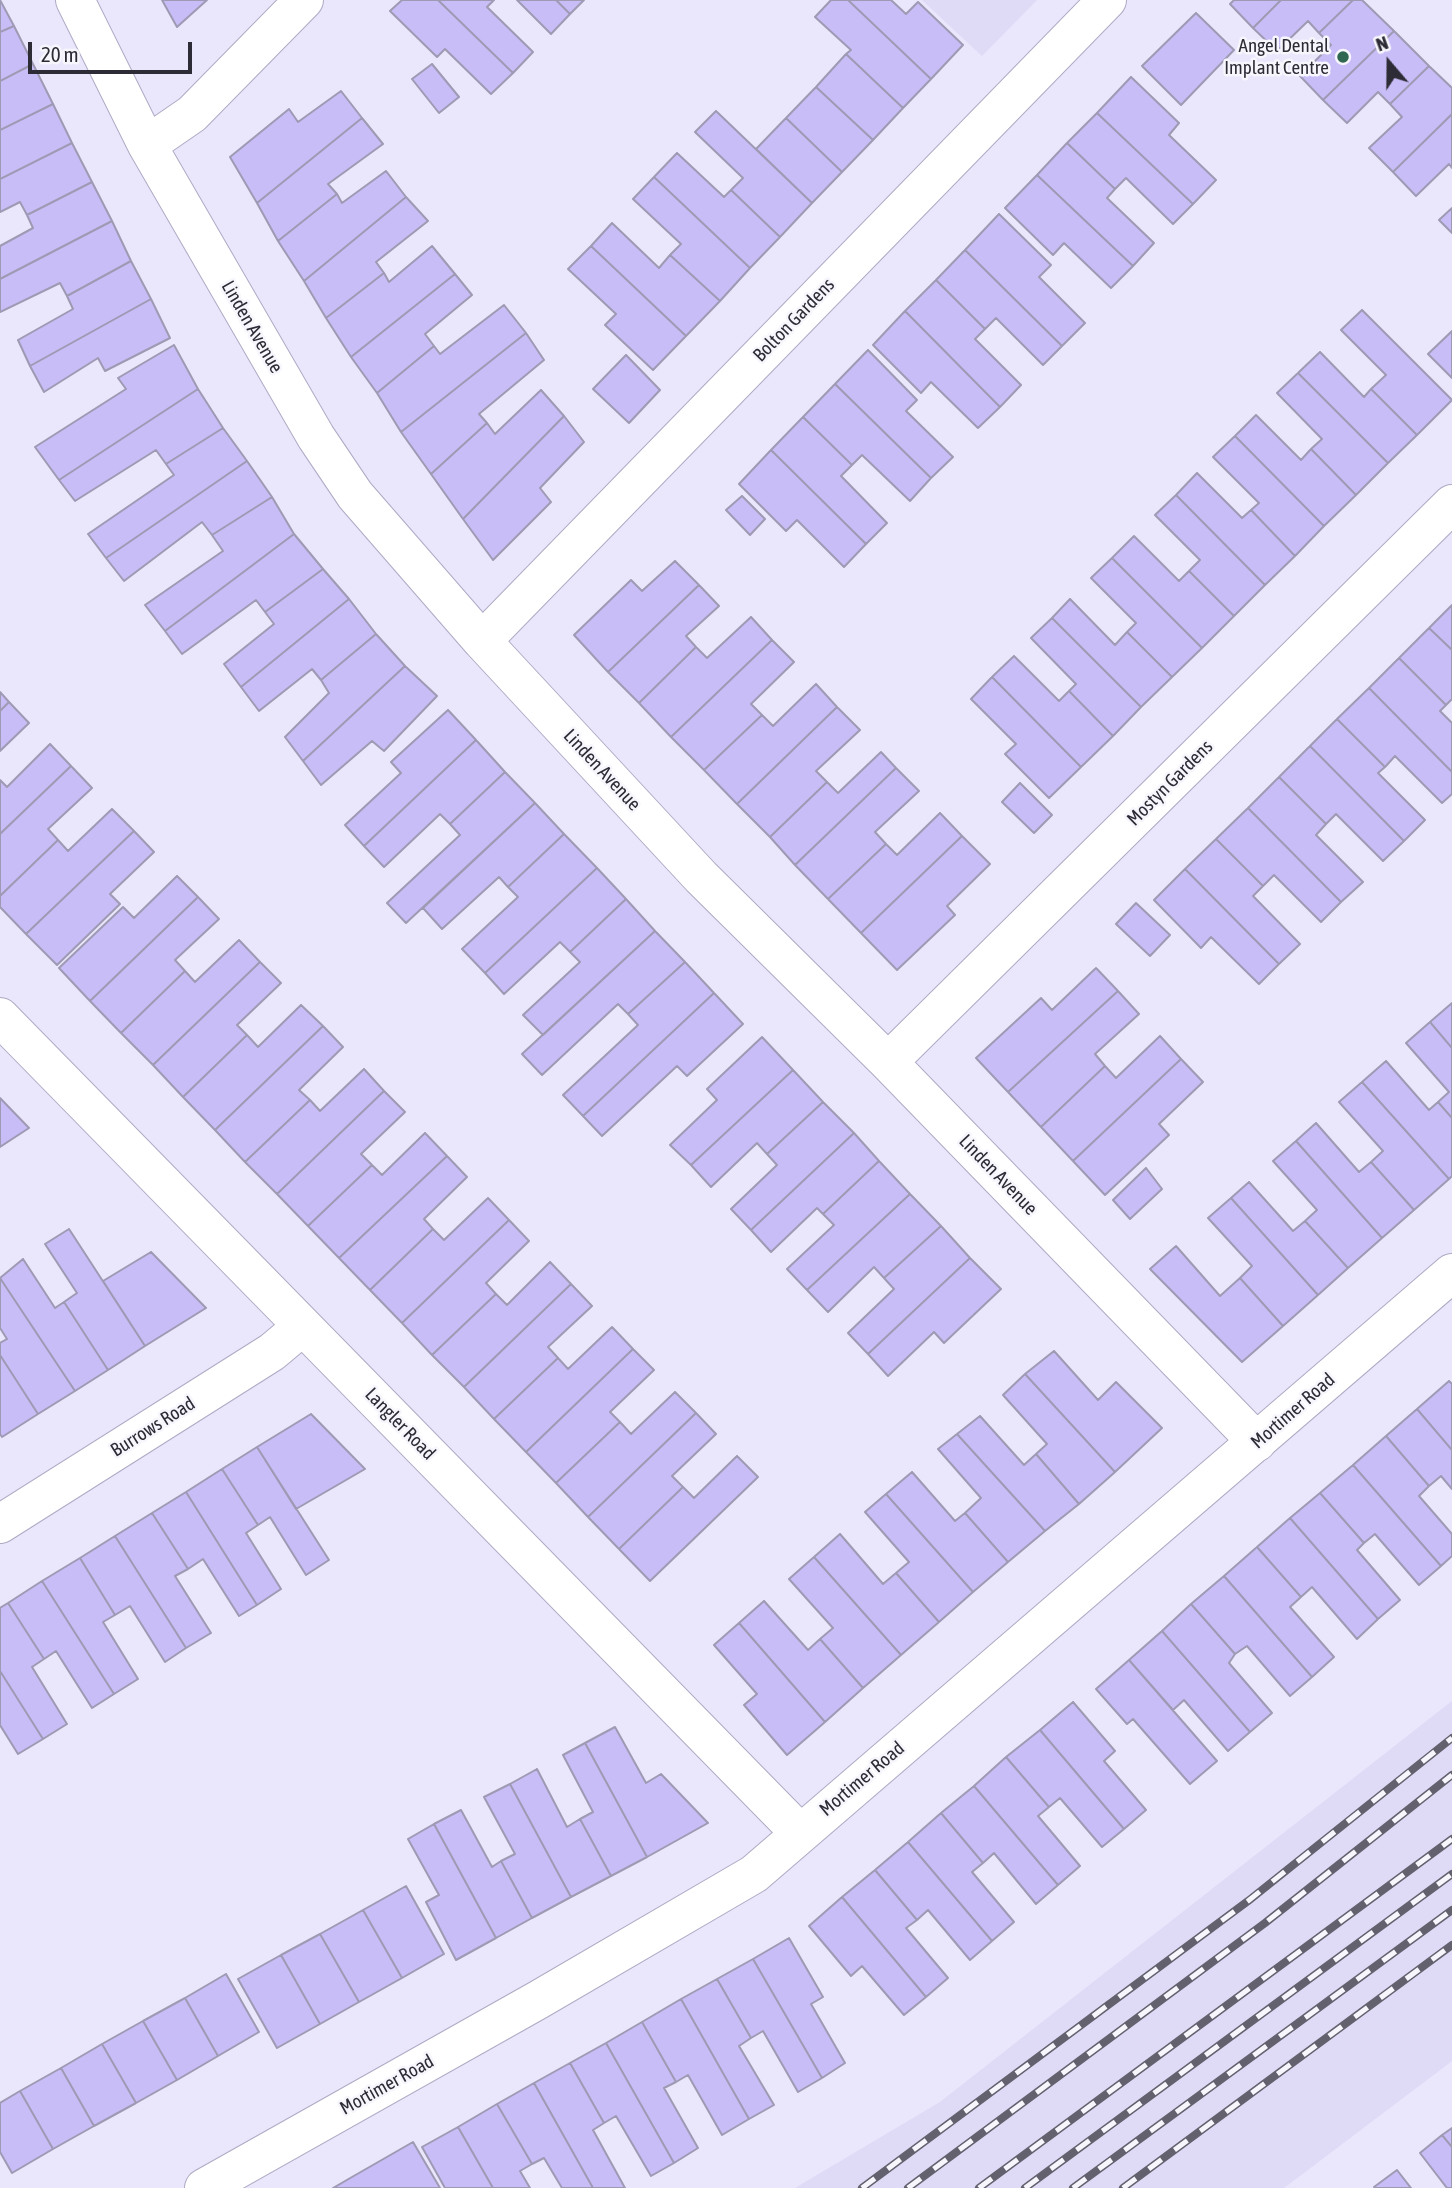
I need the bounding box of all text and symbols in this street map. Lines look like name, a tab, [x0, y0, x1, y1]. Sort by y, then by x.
scale bar	[32, 28, 196, 72]
north arrow	[1354, 28, 1424, 98]
text: N	[1373, 31, 1391, 56]
place label: Angel Dental Implant Centre	[1224, 35, 1329, 79]
text: 20 m	[41, 42, 79, 66]
marker: Angel Dental Implant Centre	[1335, 49, 1351, 65]
street label: Bolton Gardens	[749, 274, 839, 366]
street label: Linden Avenue	[216, 277, 288, 377]
street label: Linden Avenue	[559, 725, 645, 815]
street label: Mostyn Gardens	[1123, 736, 1217, 830]
street label: Linden Avenue	[954, 1130, 1042, 1220]
street label: Mortimer Road	[1246, 1368, 1340, 1454]
street label: Langler Road	[360, 1383, 440, 1465]
street label: Burrows Road	[107, 1392, 199, 1462]
street label: Mortimer Road	[815, 1737, 909, 1821]
street label: Mortimer Road	[336, 2050, 438, 2120]

